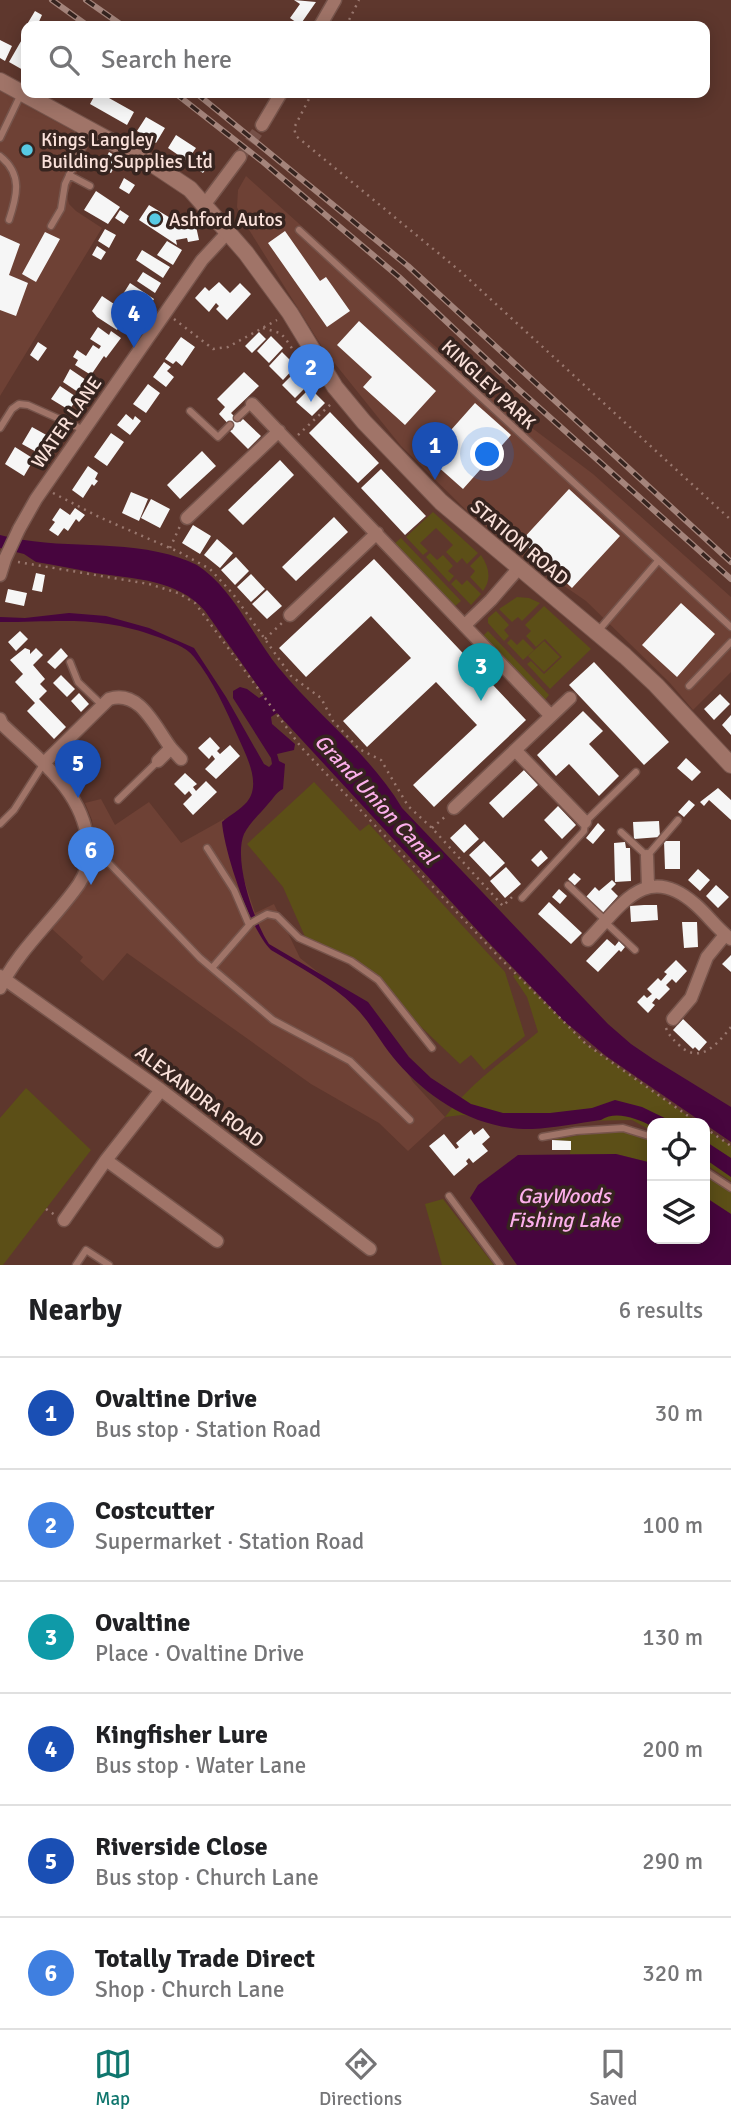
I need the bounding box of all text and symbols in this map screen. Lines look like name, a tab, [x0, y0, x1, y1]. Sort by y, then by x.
search box	[21, 21, 710, 98]
icon: search	[45, 41, 83, 79]
text: Search here	[101, 44, 232, 76]
place label: Kings Langley Building Supplies Ltd	[41, 128, 213, 174]
marker: Kings Langley Building Supplies Ltd	[19, 142, 35, 158]
place label: Ashford Autos	[169, 208, 283, 232]
marker: Ashford Autos	[147, 211, 163, 227]
pin: 4	[111, 290, 157, 348]
street label: KINGLEY PARK	[436, 335, 541, 435]
pin: 2	[288, 344, 334, 402]
street label: WATER LANE	[26, 372, 107, 473]
pin: 1	[412, 422, 458, 480]
your location	[470, 437, 504, 471]
street label: STATION ROAD	[465, 495, 573, 591]
pin: 3	[458, 643, 504, 701]
water label: Grand Union Canal	[309, 728, 444, 871]
pin: 5	[55, 740, 101, 798]
pin: 6	[68, 827, 114, 885]
street label: ALEXANDRA ROAD	[130, 1041, 268, 1153]
map controls	[647, 1118, 710, 1244]
button: locate	[647, 1118, 710, 1181]
button: layers	[647, 1181, 710, 1244]
water label: GayWoods Fishing Lake	[508, 1183, 622, 1233]
text: Nearby	[28, 1292, 122, 1329]
text: 6 results	[619, 1296, 703, 1325]
text: Ovaltine Drive	[95, 1383, 257, 1415]
text: 1	[45, 1399, 57, 1428]
text: 30 m	[655, 1399, 703, 1428]
text: Bus stop · Station Road	[95, 1415, 321, 1444]
text: Costcutter	[95, 1495, 214, 1527]
text: 2	[45, 1511, 57, 1540]
text: 100 m	[642, 1511, 703, 1540]
text: Supermarket · Station Road	[95, 1527, 364, 1556]
text: Ovaltine	[95, 1607, 190, 1639]
text: 3	[45, 1623, 57, 1652]
text: 130 m	[642, 1623, 703, 1652]
text: Place · Ovaltine Drive	[95, 1639, 304, 1668]
text: Kingfisher Lure	[95, 1719, 268, 1751]
text: 4	[45, 1735, 57, 1764]
text: 200 m	[642, 1735, 703, 1764]
text: Bus stop · Water Lane	[95, 1751, 306, 1780]
text: Riverside Close	[95, 1831, 268, 1863]
text: 5	[45, 1847, 57, 1876]
text: 290 m	[642, 1847, 703, 1876]
text: Bus stop · Church Lane	[95, 1863, 319, 1892]
text: Totally Trade Direct	[95, 1943, 315, 1975]
text: 6	[45, 1959, 57, 1988]
text: 320 m	[642, 1959, 703, 1988]
text: Shop · Church Lane	[95, 1975, 285, 2004]
tab: Map	[94, 2045, 132, 2111]
tab: Directions	[319, 2045, 402, 2111]
tab: Saved	[589, 2045, 637, 2111]

